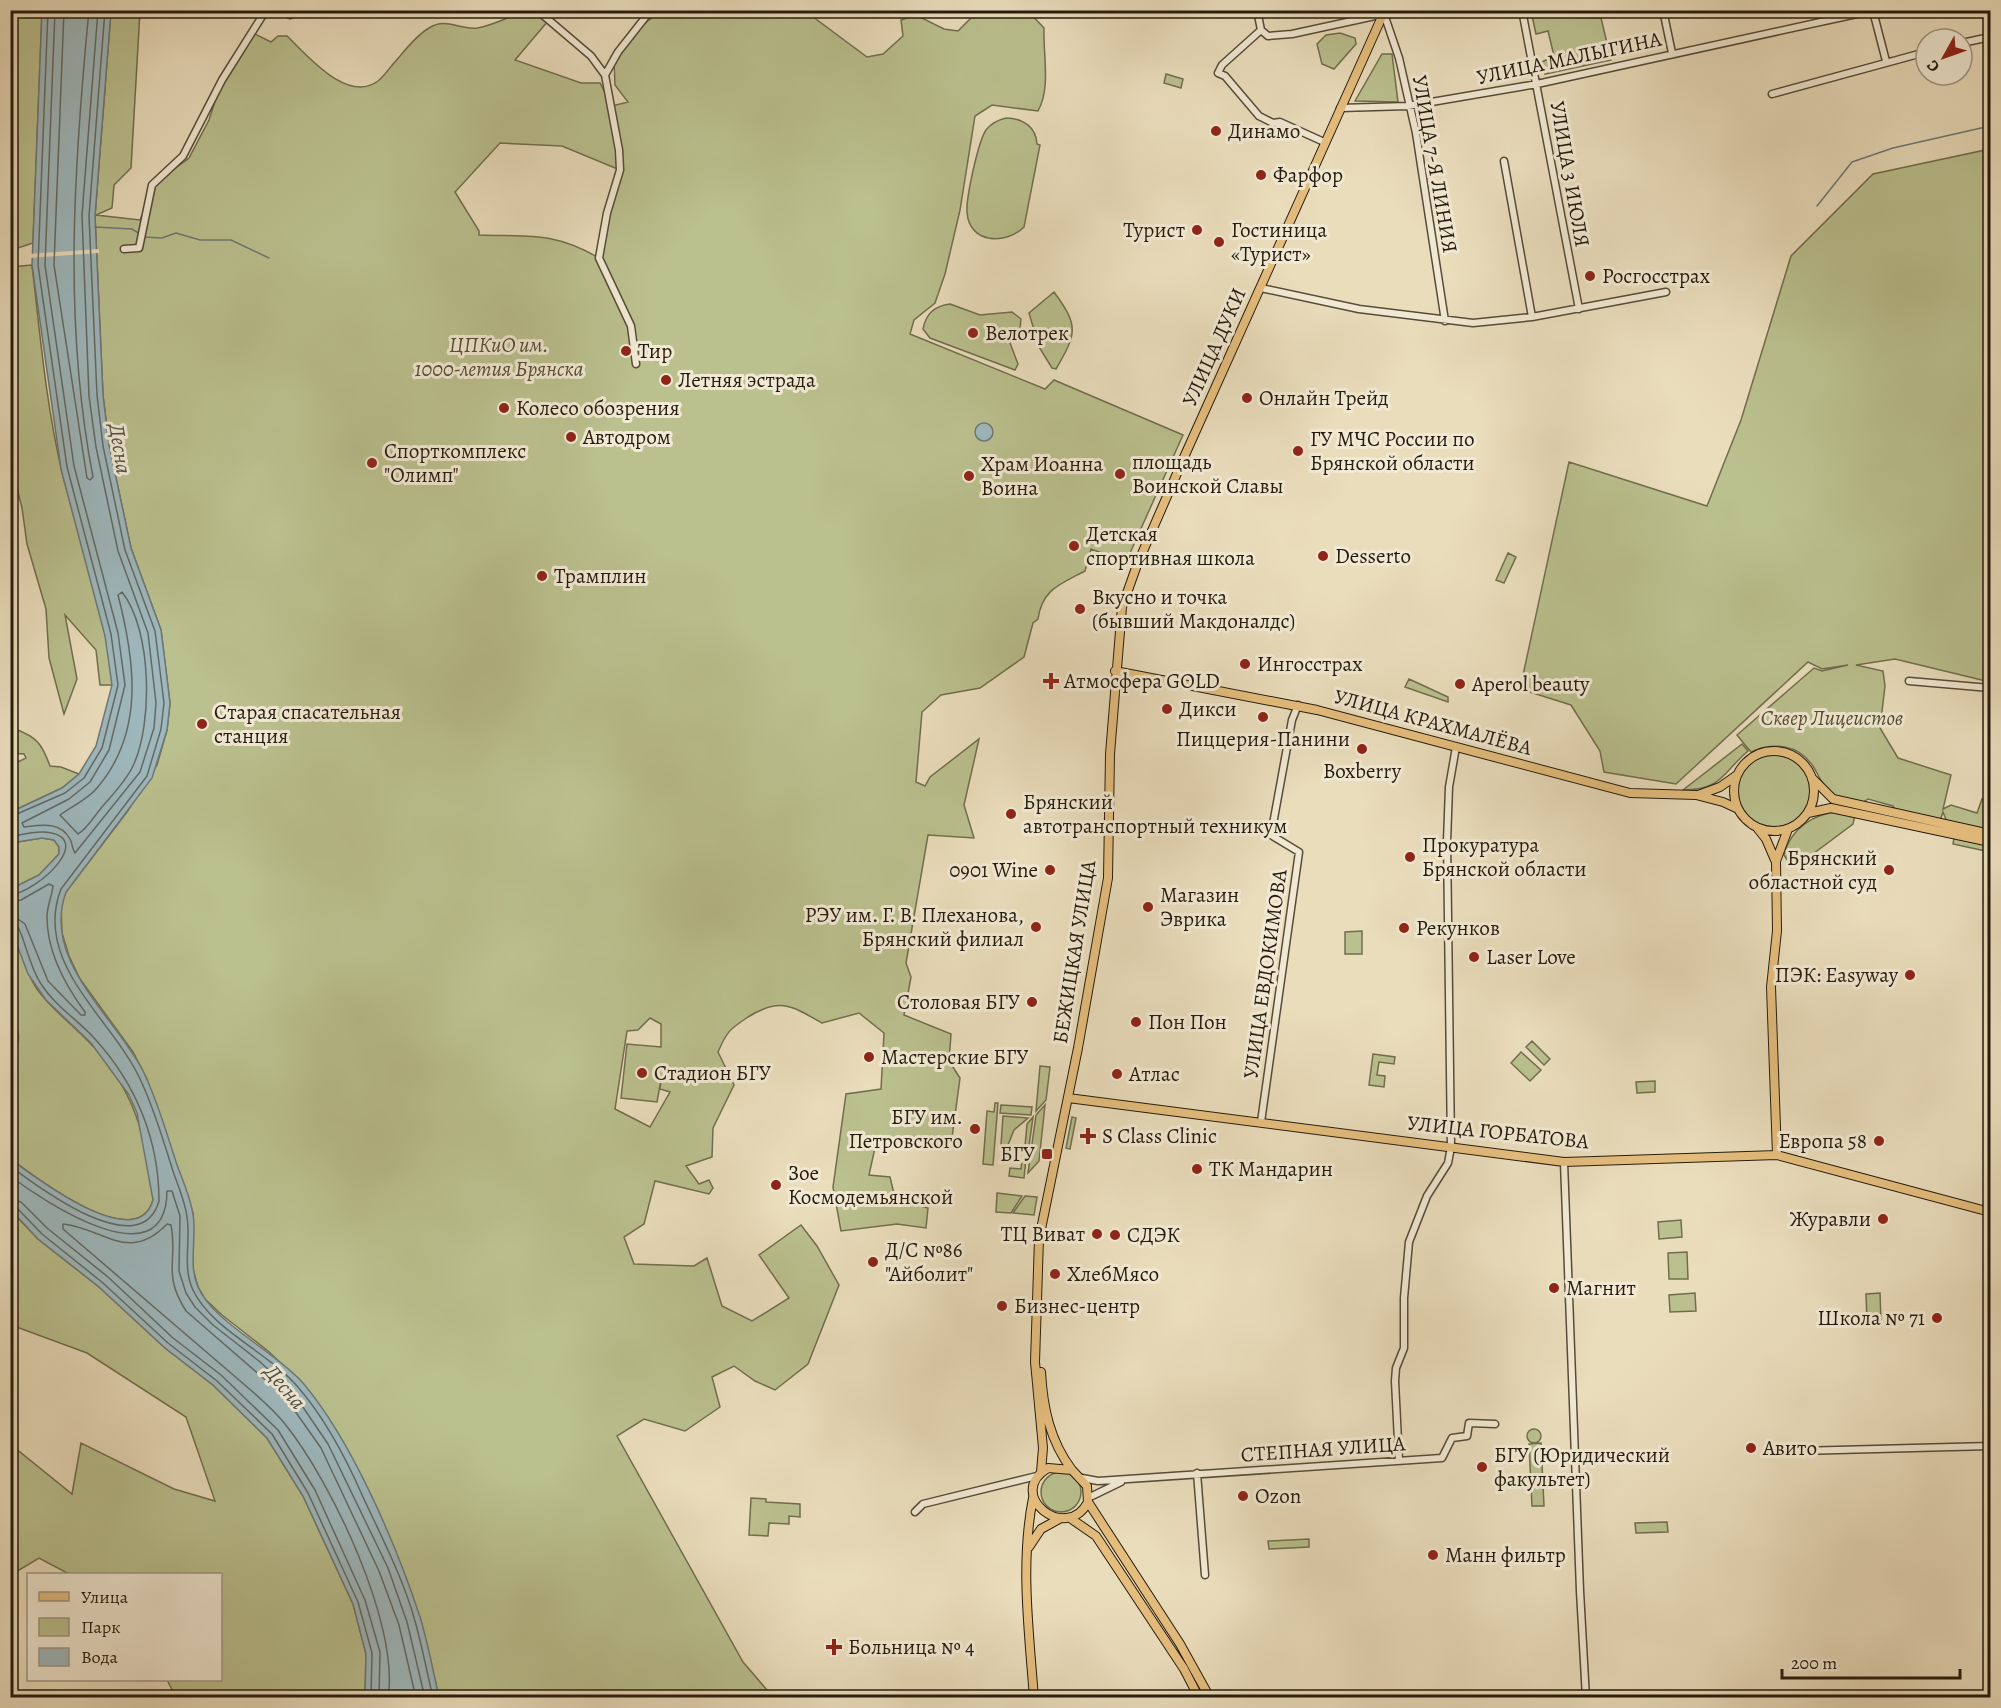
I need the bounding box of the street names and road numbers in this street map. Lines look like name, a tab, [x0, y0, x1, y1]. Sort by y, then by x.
street label: УЛИЦА МАЛЫГИНА	[1474, 25, 1665, 91]
street label: УЛИЦА 7-Я ЛИНИЯ	[1406, 73, 1464, 255]
street label: УЛИЦА 3 ИЮЛЯ	[1543, 99, 1597, 249]
street label: УЛИЦА ДУКИ	[1175, 283, 1253, 411]
street label: УЛИЦА КРАХМАЛЁВА	[1331, 682, 1536, 762]
street label: БЕЖИЦКАЯ УЛИЦА	[1046, 858, 1102, 1046]
street label: УЛИЦА ЕВДОКИМОВА	[1236, 867, 1294, 1080]
street label: УЛИЦА ГОРБАТОВА	[1406, 1109, 1591, 1156]
street label: СТЕПНАЯ УЛИЦА	[1240, 1429, 1407, 1469]

